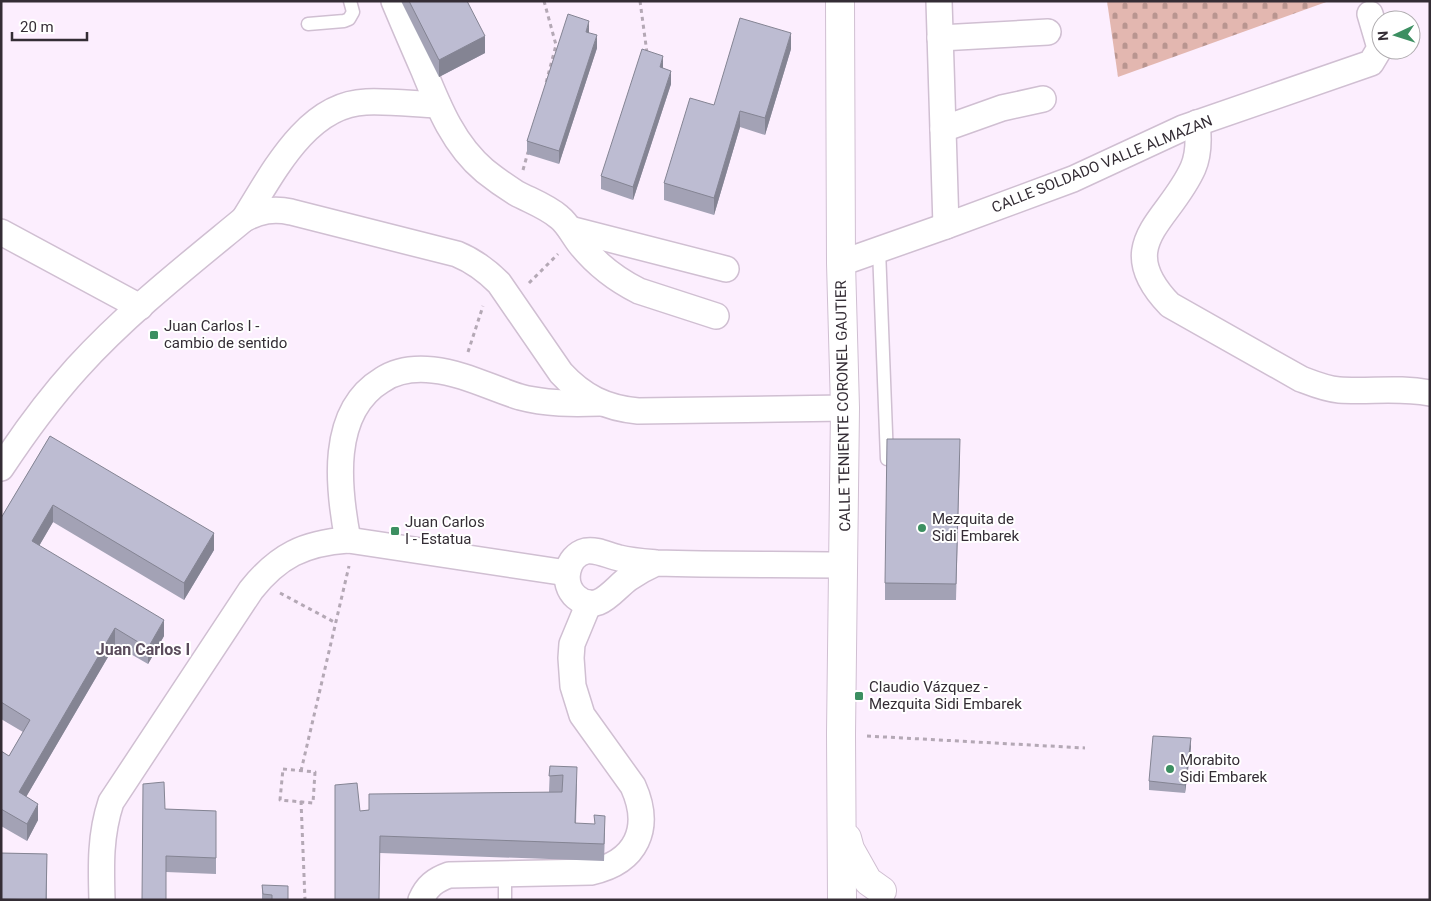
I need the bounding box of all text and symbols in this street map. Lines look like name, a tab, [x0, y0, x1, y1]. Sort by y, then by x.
scale bar	[12, 10, 88, 42]
north arrow	[1371, 10, 1421, 60]
text: 20 m	[20, 18, 54, 36]
text: N	[1375, 30, 1391, 41]
street label: CALLE SOLDADO VALLE ALMAZAN	[989, 111, 1215, 217]
street label: CALLE TENIENTE CORONEL GAUTIER	[832, 280, 854, 532]
place label: Juan Carlos I - cambio de sentido	[164, 317, 287, 352]
marker: Juan Carlos I - cambio de sentido	[148, 329, 160, 341]
place label: Mezquita de Sidi Embarek	[932, 510, 1020, 545]
place label: Juan Carlos I - Estatua	[405, 513, 485, 548]
marker: Mezquita de Sidi Embarek	[916, 522, 928, 534]
marker: Juan Carlos I - Estatua	[389, 525, 401, 537]
district label: Juan Carlos I	[96, 640, 190, 659]
place label: Claudio Vázquez - Mezquita Sidi Embarek	[869, 678, 1022, 713]
marker: Claudio Vázquez - Mezquita Sidi Embarek	[853, 690, 865, 702]
place label: Morabito Sidi Embarek	[1180, 751, 1268, 786]
marker: Morabito Sidi Embarek	[1164, 763, 1176, 775]

